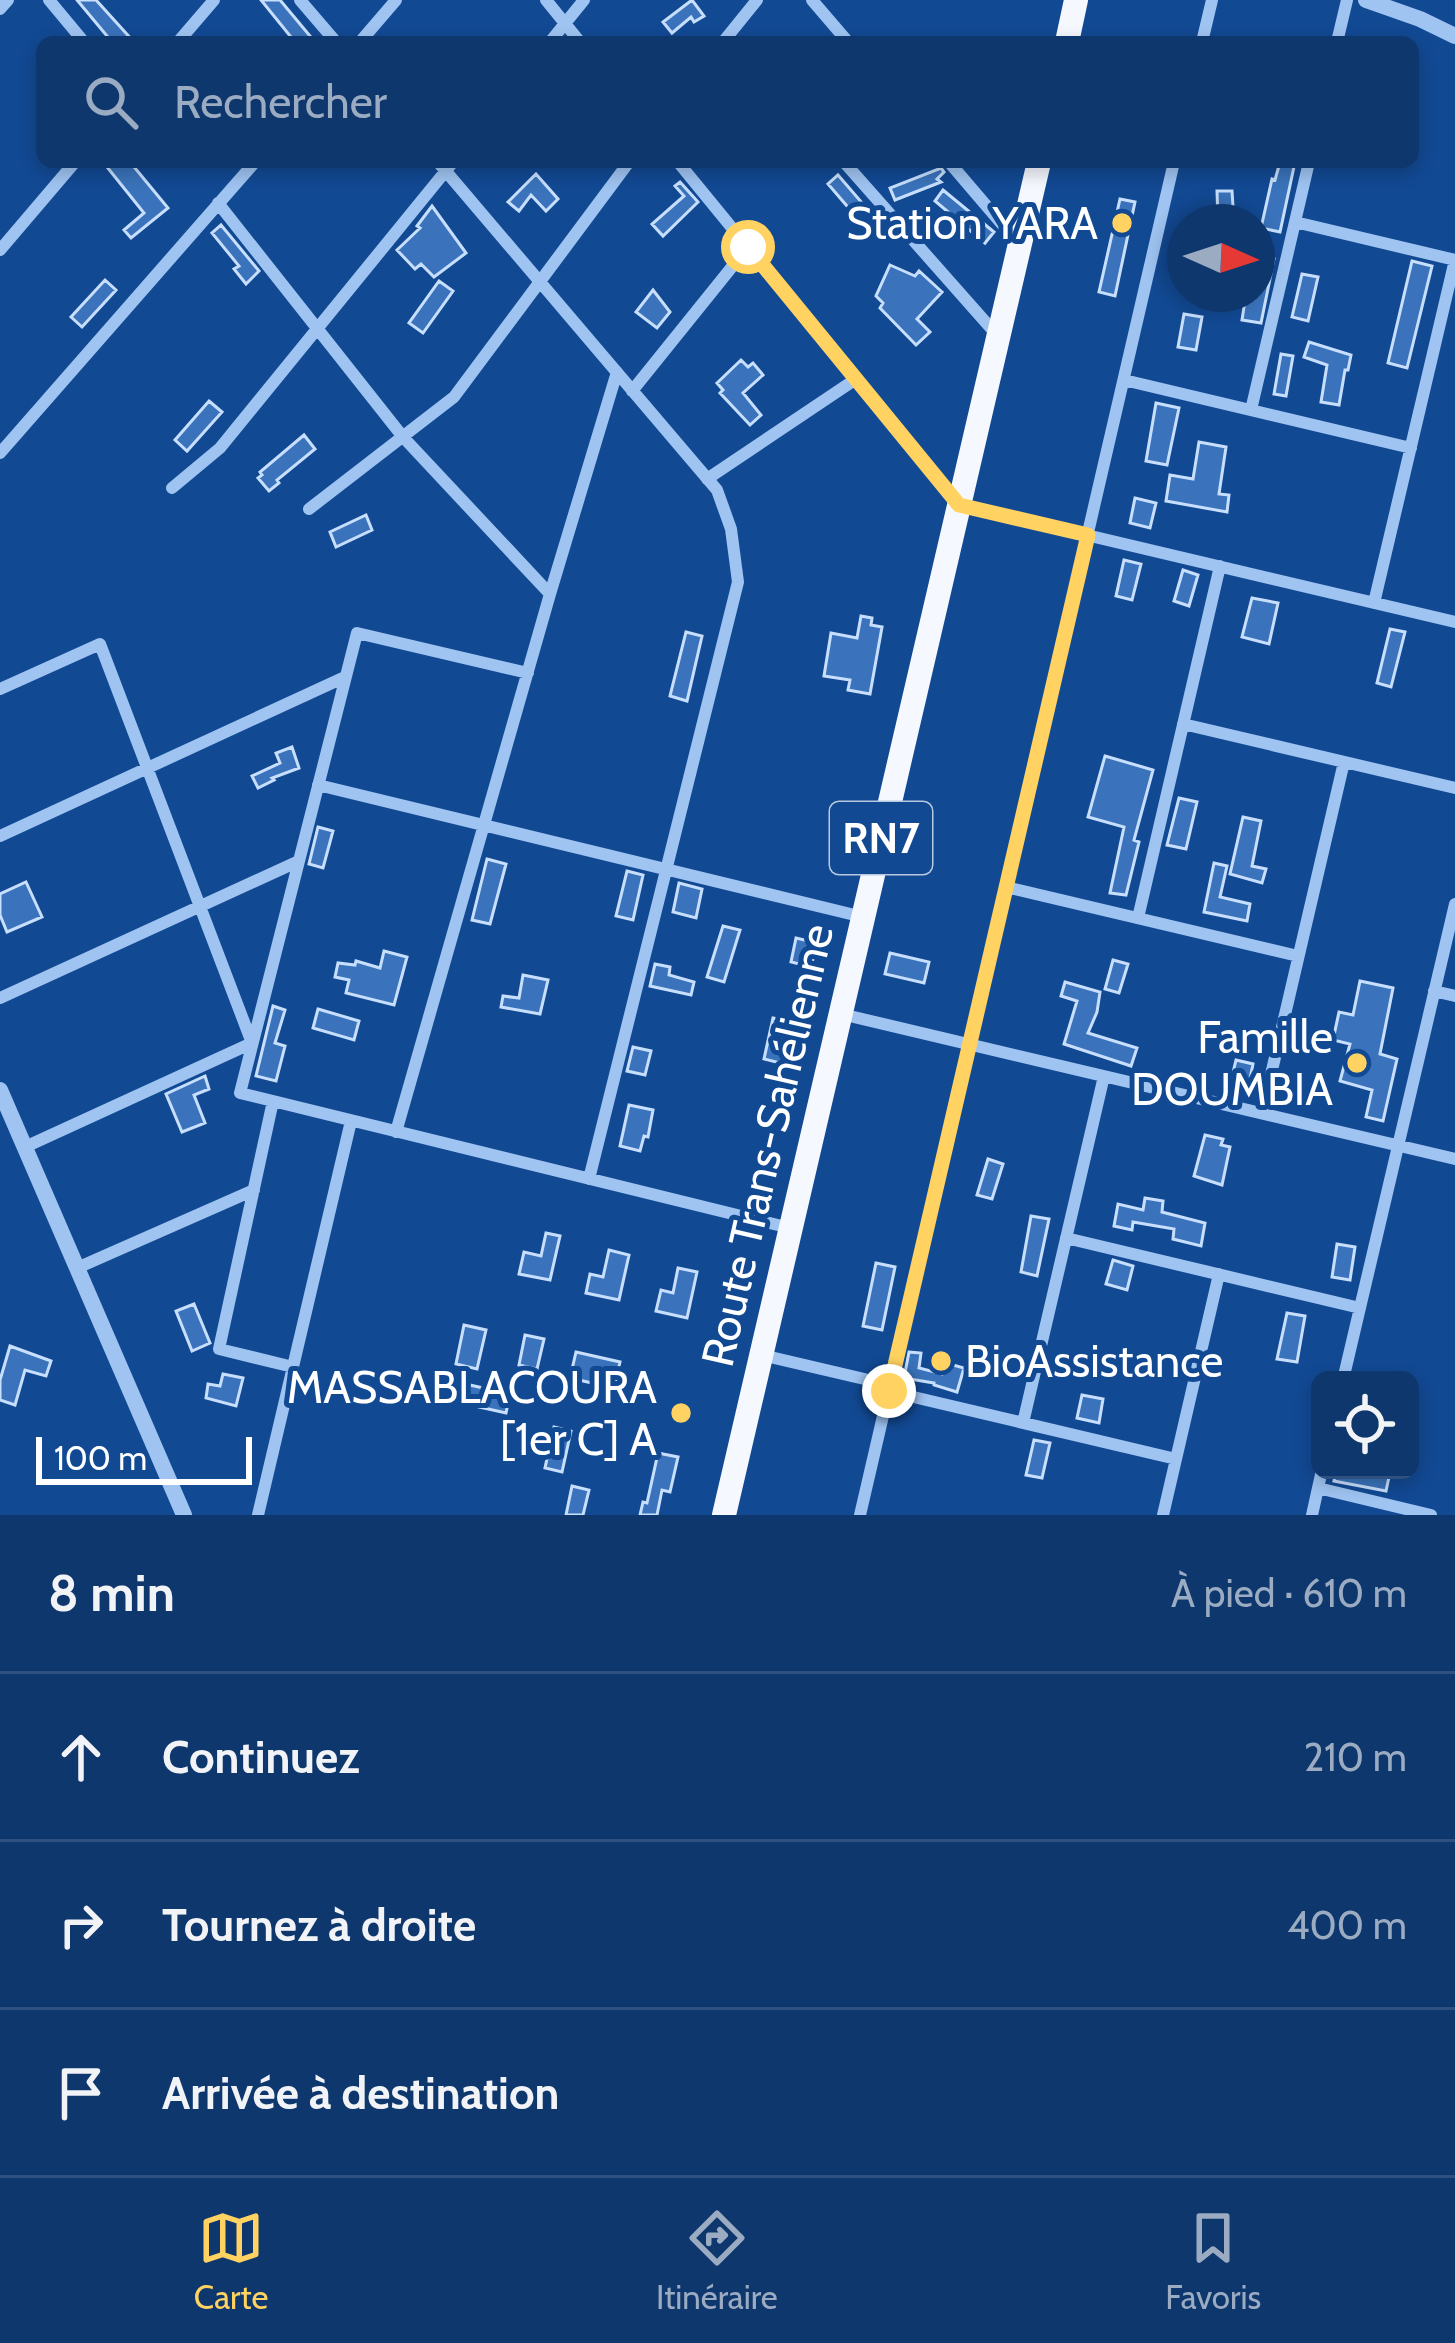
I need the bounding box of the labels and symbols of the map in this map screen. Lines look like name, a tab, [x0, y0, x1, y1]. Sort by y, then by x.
place label: Station YARA	[846, 196, 1098, 250]
north arrow	[1167, 204, 1275, 312]
marker: Station YARA	[1109, 210, 1135, 236]
route start	[721, 220, 775, 274]
road number: RN7	[830, 802, 932, 874]
street label: Route Trans-Sahélienne	[690, 919, 844, 1371]
place label: Famille DOUMBIA	[1131, 1010, 1333, 1116]
marker: Famille DOUMBIA	[1344, 1050, 1370, 1076]
place label: BioAssistance	[965, 1334, 1223, 1388]
marker: BioAssistance	[928, 1348, 954, 1374]
place label: MASSABLACOURA [1er C] A	[287, 1360, 657, 1466]
route end	[862, 1364, 916, 1418]
marker: MASSABLACOURA [1er C] A	[668, 1400, 694, 1426]
scale bar	[36, 1431, 252, 1484]

